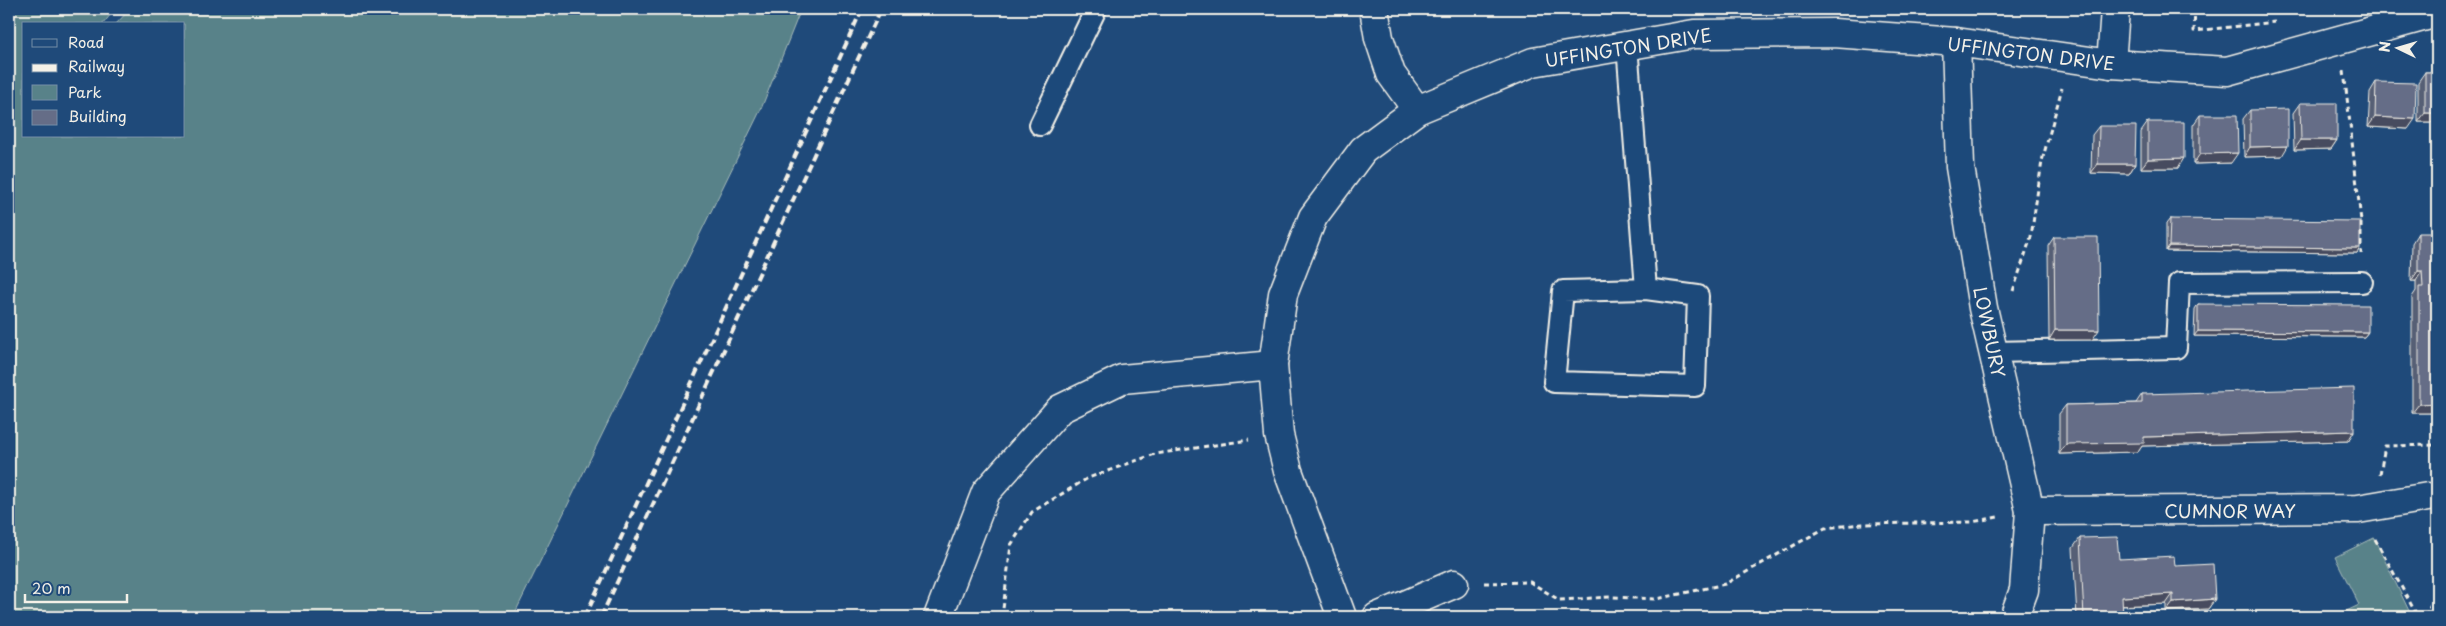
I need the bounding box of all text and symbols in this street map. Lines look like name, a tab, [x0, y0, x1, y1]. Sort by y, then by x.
street label: UFFINGTON DRIVE	[1543, 20, 1713, 74]
legend	[22, 22, 185, 138]
north arrow	[2374, 22, 2424, 72]
street label: UFFINGTON DRIVE	[1946, 29, 2116, 77]
text: Road	[68, 30, 104, 53]
text: N	[2374, 40, 2395, 53]
text: Railway	[68, 54, 125, 77]
text: Park	[68, 80, 102, 103]
text: Building	[68, 104, 127, 127]
street label: LOWBURY	[1967, 284, 2013, 380]
street label: CUMNOR WAY	[2164, 497, 2296, 524]
scale bar	[25, 571, 128, 603]
text: 20 m	[32, 576, 71, 599]

